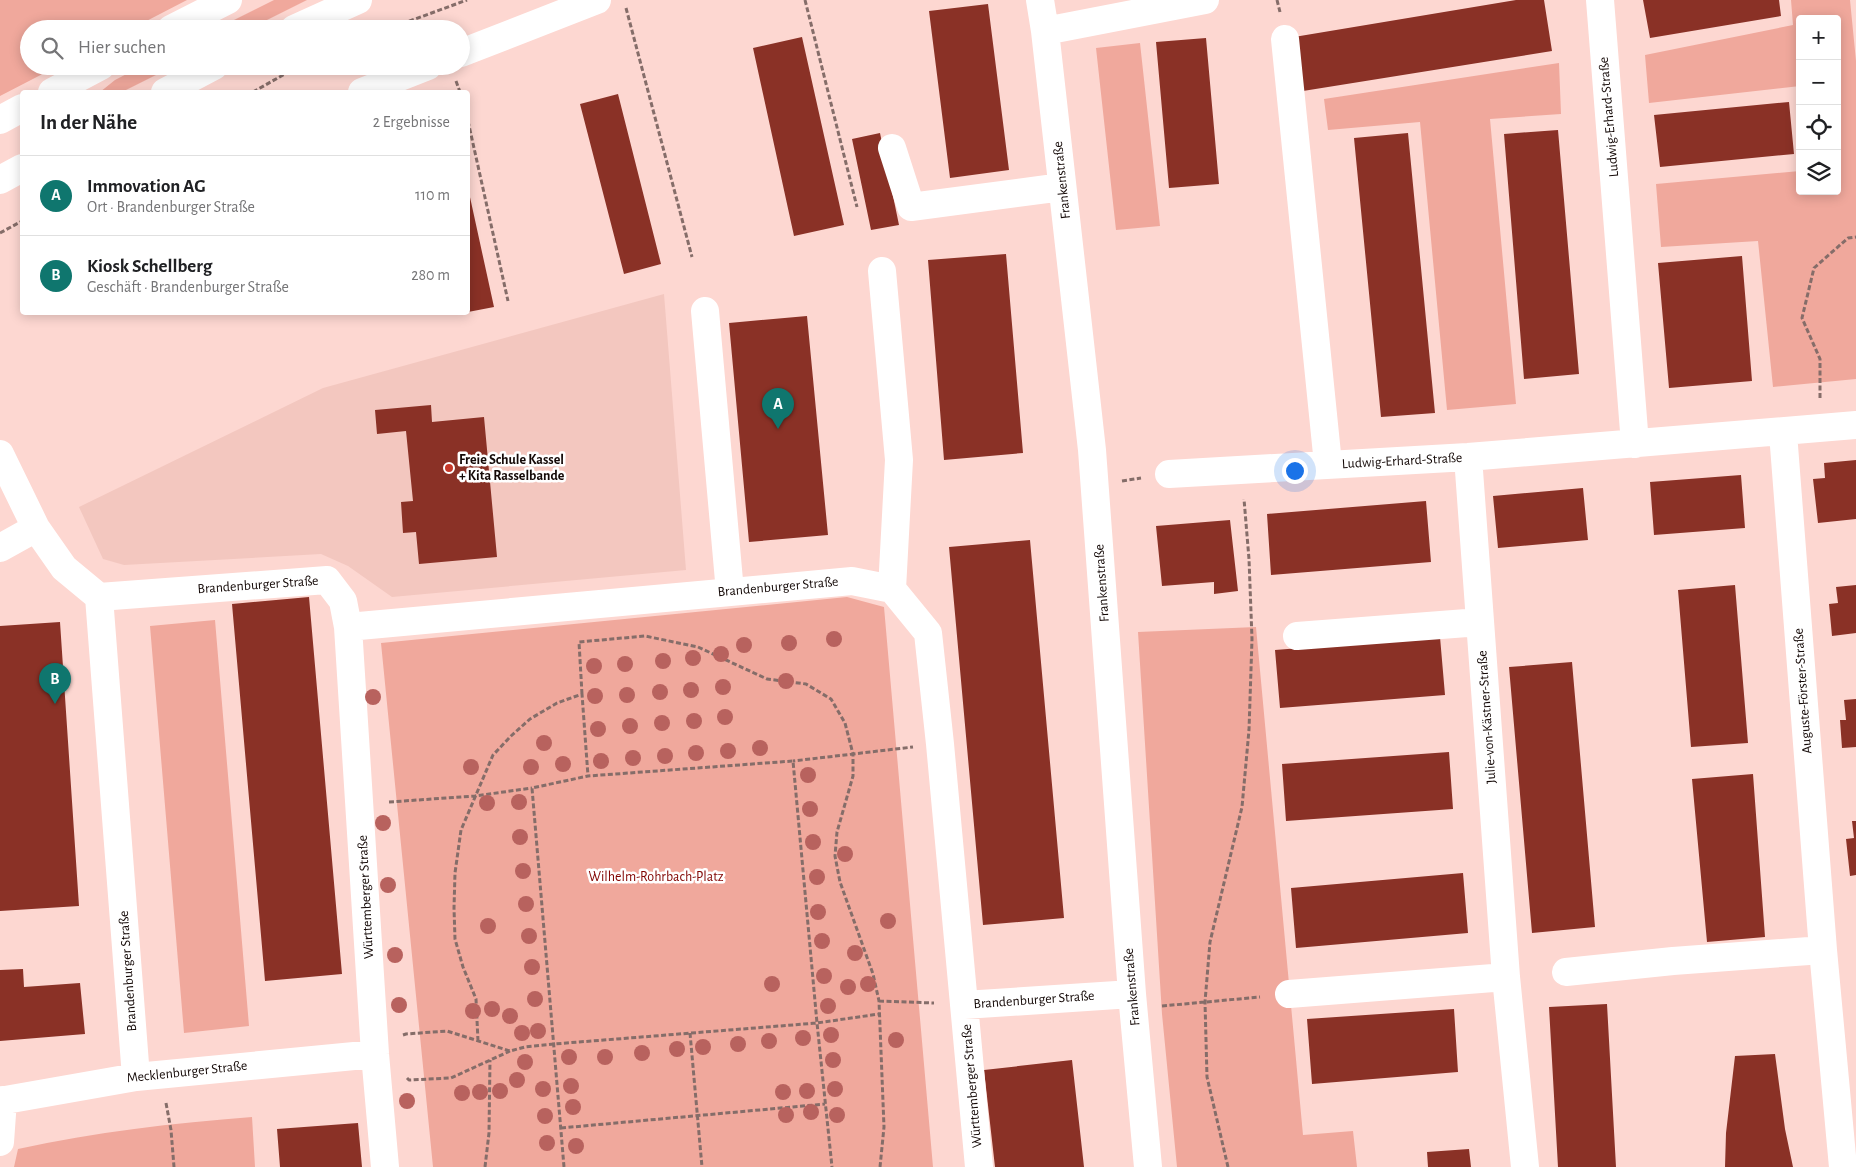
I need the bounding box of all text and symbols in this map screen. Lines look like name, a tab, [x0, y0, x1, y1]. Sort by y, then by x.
map controls	[1796, 15, 1841, 195]
button: +	[1796, 15, 1841, 60]
search box	[20, 20, 470, 75]
icon: search	[38, 34, 66, 62]
text: Hier suchen	[78, 38, 166, 57]
street label: Ludwig-Erhard-Straße	[1597, 56, 1621, 178]
button: −	[1796, 60, 1841, 105]
button: locate	[1796, 105, 1841, 150]
text: In der Nähe	[40, 112, 137, 133]
text: 2 Ergebnisse	[373, 114, 450, 130]
street label: Frankenstraße	[1051, 140, 1073, 220]
button: layers	[1796, 150, 1841, 195]
text: Immovation AG	[87, 177, 206, 196]
text: A	[51, 187, 61, 203]
text: 110 m	[415, 187, 450, 203]
text: Ort · Brandenburger Straße	[87, 199, 255, 215]
text: Kiosk Schellberg	[87, 257, 212, 276]
text: B	[51, 267, 61, 283]
text: 280 m	[411, 267, 450, 283]
text: Geschäft · Brandenburger Straße	[87, 279, 289, 295]
pin: A	[762, 388, 794, 429]
street label: Ludwig-Erhard-Straße	[1341, 451, 1463, 471]
place label: Freie Schule Kassel + Kita Rasselbande	[459, 453, 565, 483]
your location	[1282, 458, 1308, 484]
marker: Freie Schule Kassel + Kita Rasselbande	[443, 462, 455, 474]
street label: Frankenstraße	[1092, 544, 1112, 622]
street label: Brandenburger Straße	[197, 574, 319, 596]
street label: Brandenburger Straße	[717, 575, 839, 599]
street label: Auguste-Förster-Straße	[1792, 628, 1814, 754]
street label: Julie-von-Kästner-Straße	[1475, 650, 1499, 784]
pin: B	[39, 663, 71, 704]
street label: Württemberger Straße	[356, 835, 376, 959]
park label: Wilhelm-Rohrbach-Platz	[588, 870, 724, 884]
street label: Brandenburger Straße	[117, 910, 139, 1032]
street label: Frankenstraße	[1122, 948, 1142, 1026]
street label: Brandenburger Straße	[973, 989, 1095, 1011]
street label: Württemberger Straße	[960, 1024, 984, 1148]
street label: Mecklenburger Straße	[126, 1059, 248, 1085]

